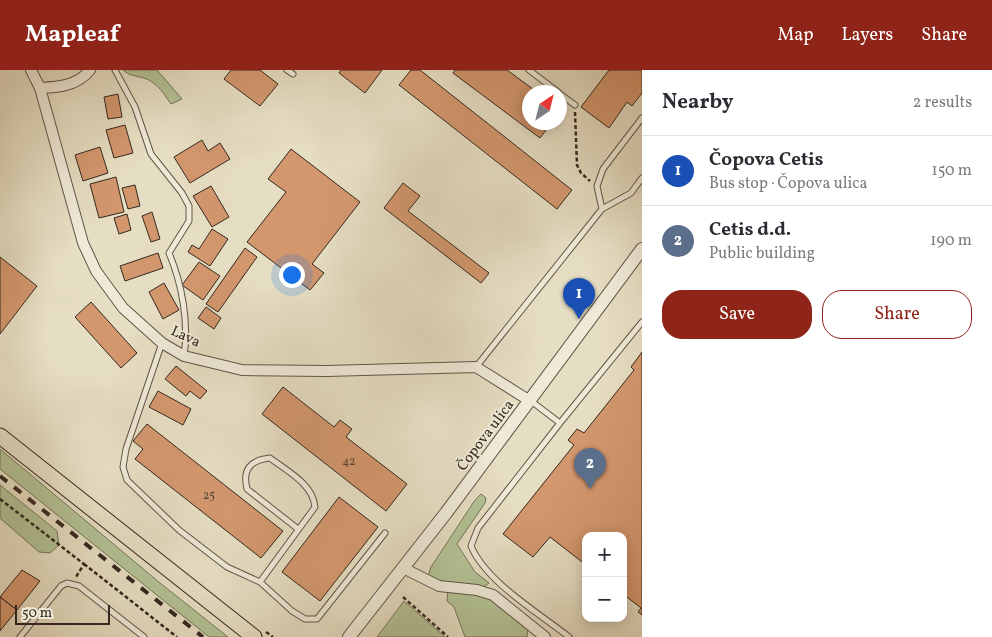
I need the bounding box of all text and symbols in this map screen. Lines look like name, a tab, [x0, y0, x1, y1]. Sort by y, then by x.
text: Mapleaf	[25, 18, 119, 52]
text: Map	[777, 23, 813, 48]
text: Layers	[841, 23, 893, 48]
text: Share	[921, 23, 967, 48]
north arrow	[522, 85, 567, 130]
text: Nearby	[662, 88, 733, 117]
text: 2 results	[913, 92, 972, 114]
text: Čopova Cetis	[709, 147, 824, 173]
text: 1	[675, 160, 681, 182]
text: 150 m	[931, 160, 972, 182]
text: Bus stop · Čopova ulica	[709, 173, 867, 195]
text: Cetis d.d.	[709, 217, 791, 243]
text: 2	[674, 230, 682, 252]
text: 190 m	[930, 230, 972, 252]
text: Public building	[709, 243, 815, 265]
your location	[279, 262, 305, 288]
pin: 1	[563, 278, 595, 319]
button: Save	[662, 290, 812, 339]
button: Share	[822, 290, 972, 339]
street label: Lava	[167, 321, 204, 353]
street label: Čopova ulica	[452, 396, 520, 476]
pin: 2	[574, 448, 606, 489]
house number: 42	[342, 454, 356, 470]
house number: 25	[203, 488, 215, 504]
map controls	[582, 532, 627, 622]
button: +	[582, 532, 627, 577]
button: −	[582, 577, 627, 622]
scale bar	[15, 602, 110, 625]
text: 50 m	[22, 604, 52, 623]

